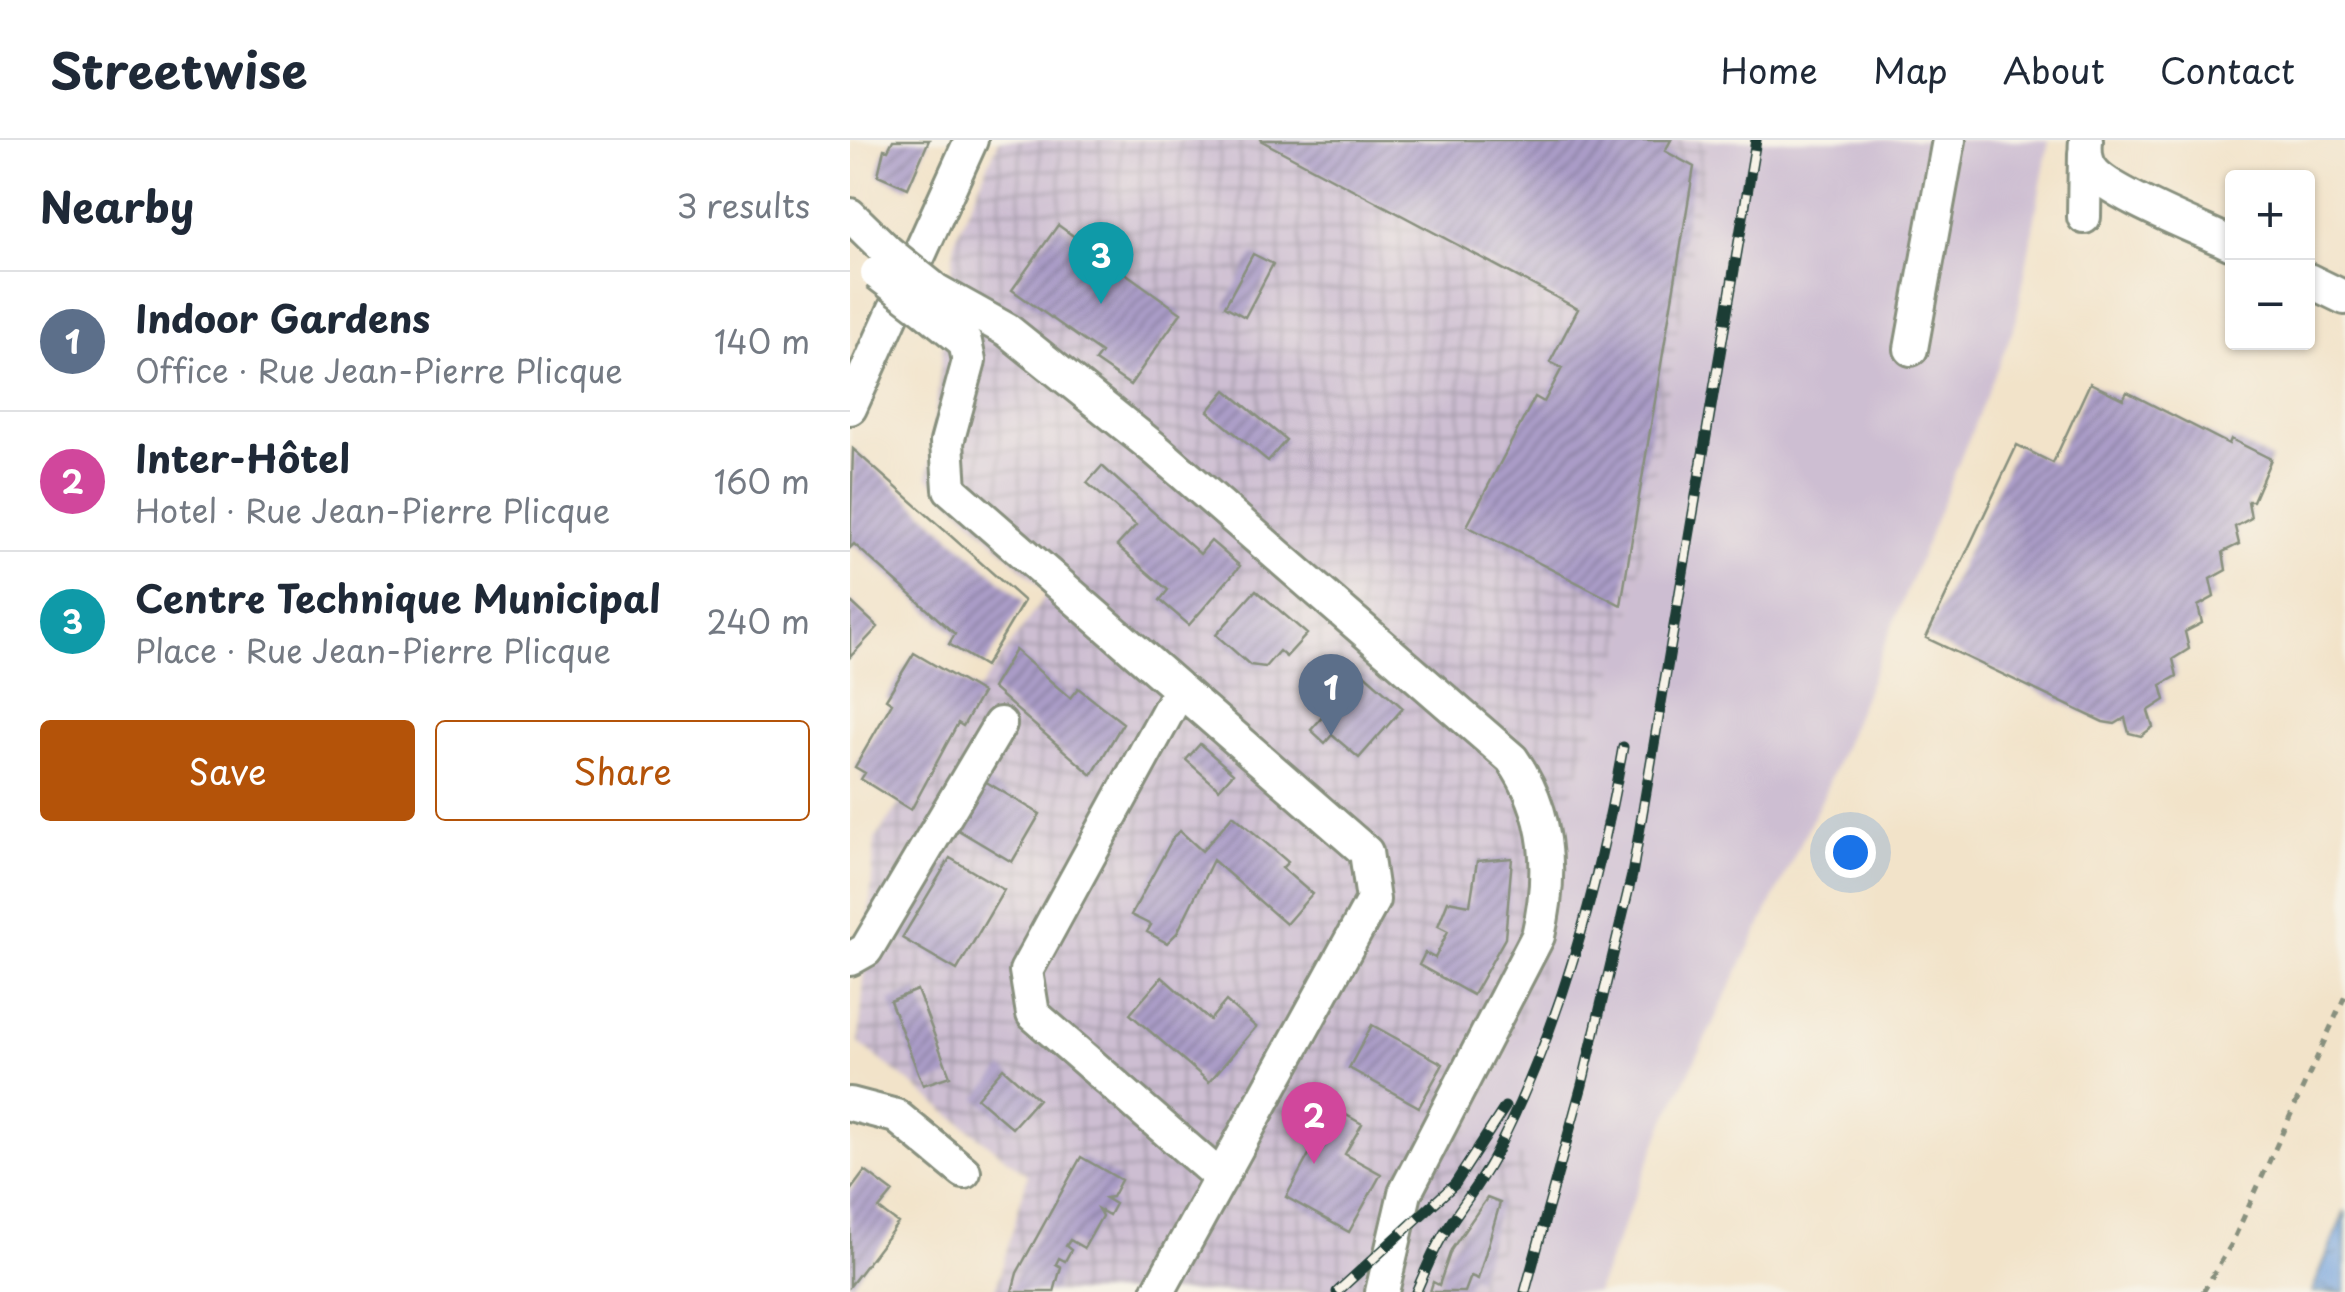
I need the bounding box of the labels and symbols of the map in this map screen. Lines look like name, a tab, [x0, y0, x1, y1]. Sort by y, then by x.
pin: 3	[1068, 221, 1134, 304]
pin: 1	[1298, 654, 1364, 736]
your location	[1825, 827, 1876, 878]
pin: 2	[1282, 1082, 1346, 1164]

